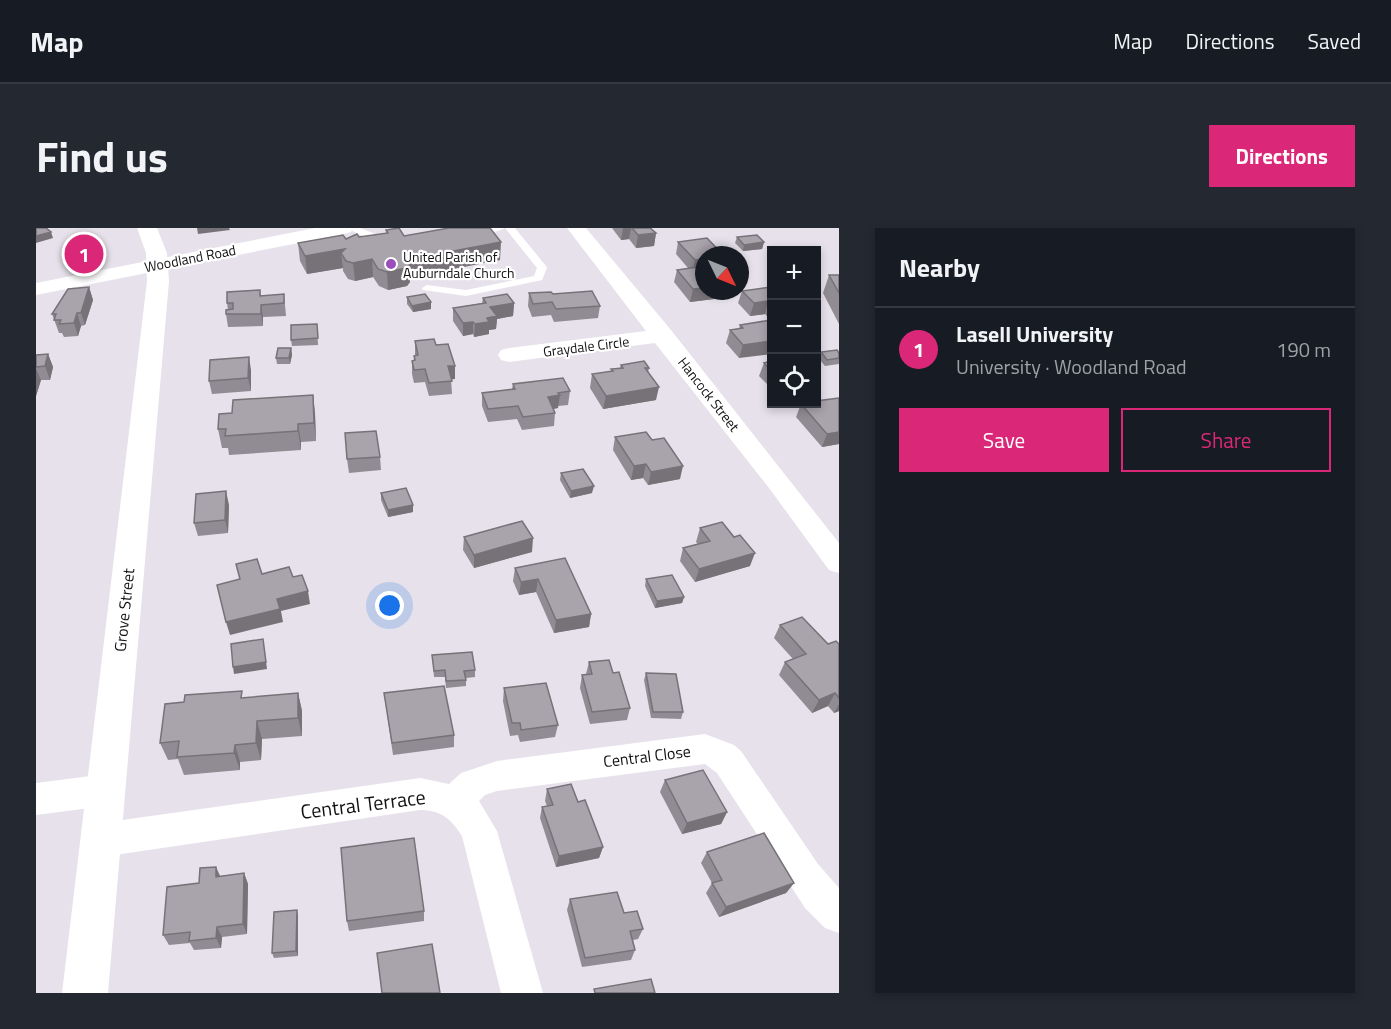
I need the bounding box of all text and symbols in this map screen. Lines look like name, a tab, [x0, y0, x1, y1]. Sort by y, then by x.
text: Map	[30, 20, 84, 63]
text: Map	[1113, 25, 1153, 57]
text: Directions	[1186, 25, 1275, 57]
text: Saved	[1308, 25, 1361, 57]
text: Find us	[36, 124, 168, 188]
button: Directions	[1209, 125, 1355, 187]
pin: 1	[64, 231, 104, 276]
street label: Woodland Road	[142, 239, 238, 277]
place label: United Parish of Auburndale Church	[403, 246, 515, 283]
north arrow	[695, 246, 749, 300]
map controls	[767, 246, 821, 408]
button: +	[767, 246, 821, 300]
text: Nearby	[899, 248, 980, 287]
marker: United Parish of Auburndale Church	[384, 257, 398, 271]
button: −	[767, 300, 821, 354]
text: Lasell University	[956, 317, 1113, 351]
street label: Graydale Circle	[542, 330, 630, 362]
text: 1	[913, 334, 924, 365]
text: 190 m	[1276, 334, 1331, 365]
text: University · Woodland Road	[956, 351, 1187, 382]
street label: Hancock Street	[673, 352, 745, 436]
button: locate	[767, 354, 821, 408]
button: Save	[899, 408, 1109, 472]
button: Share	[1121, 408, 1331, 472]
street label: Grove Street	[108, 567, 140, 653]
your location	[375, 591, 404, 620]
street label: Central Close	[602, 739, 692, 773]
street label: Central Terrace	[299, 781, 427, 827]

